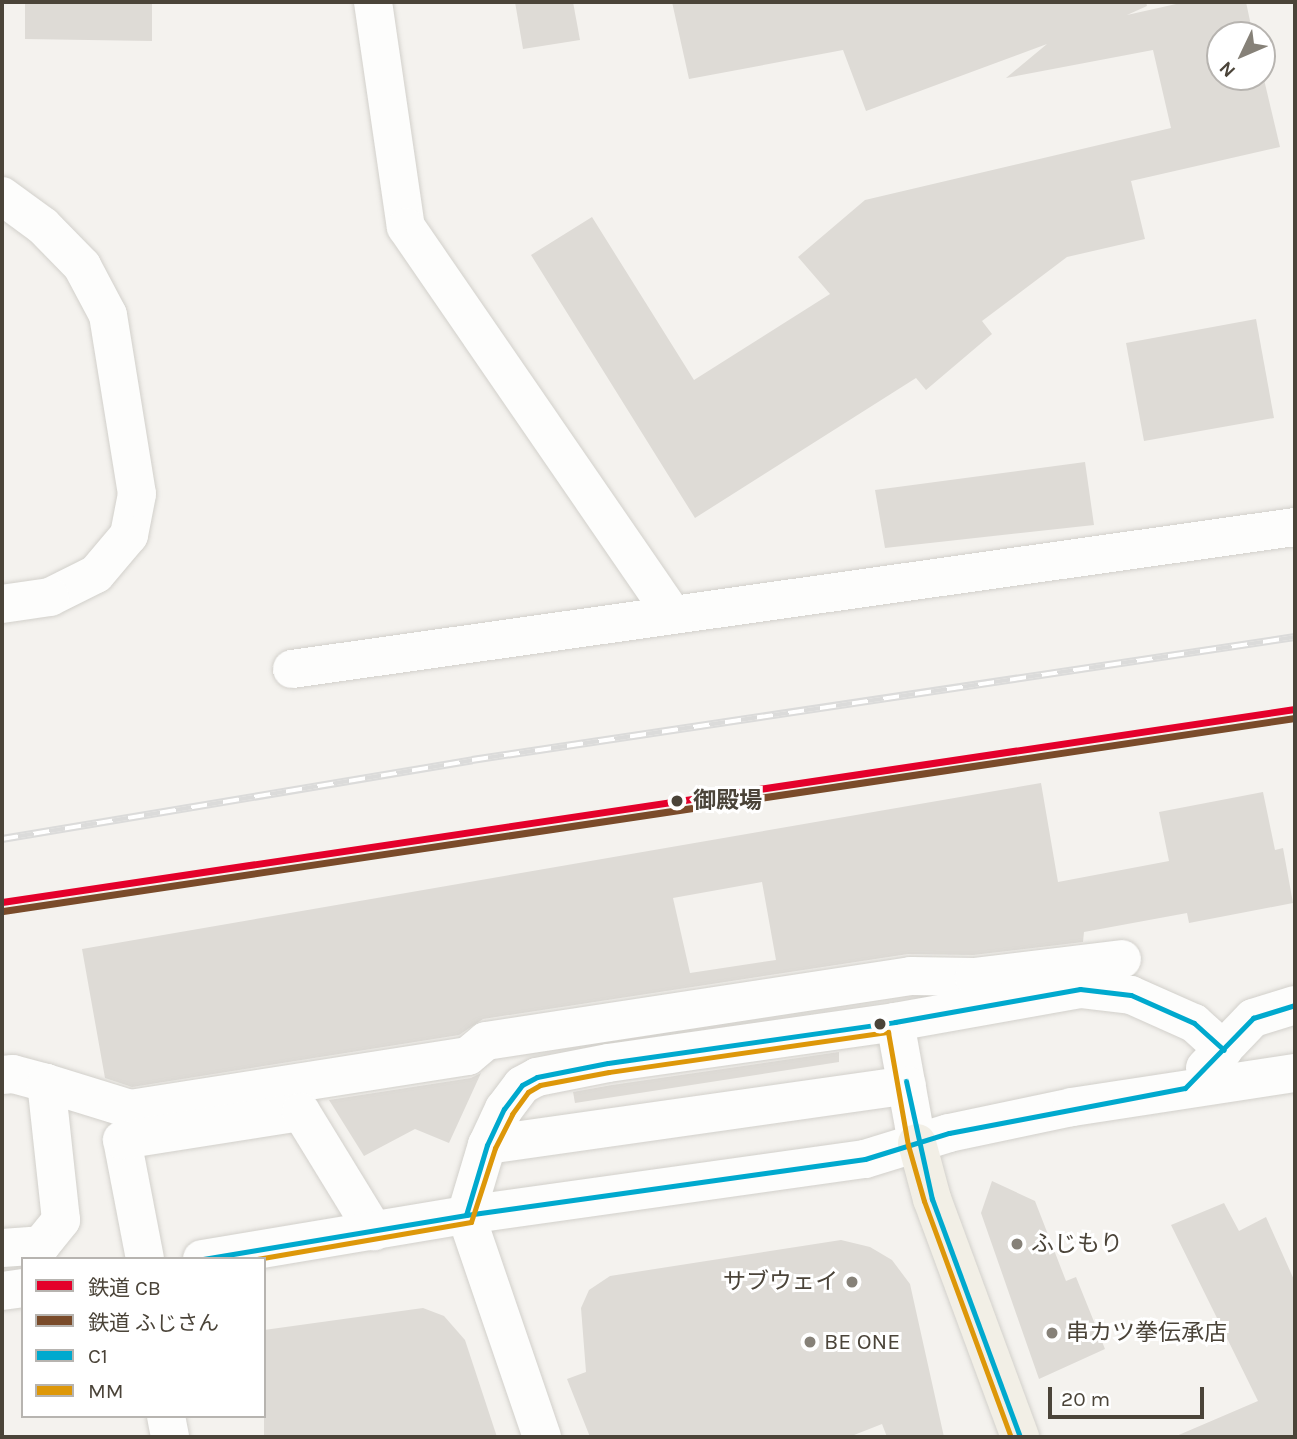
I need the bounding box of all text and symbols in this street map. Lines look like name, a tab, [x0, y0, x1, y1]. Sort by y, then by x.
north arrow	[1206, 21, 1276, 91]
text: N	[1215, 57, 1240, 82]
place label: 御殿場	[693, 787, 762, 815]
marker: 御殿場	[667, 791, 687, 811]
unlabelled marker	[873, 1017, 887, 1031]
place label: ふじもり	[1031, 1230, 1123, 1258]
marker: ふじもり	[1009, 1236, 1025, 1252]
legend	[21, 1257, 266, 1418]
place label: サブウェイ	[723, 1268, 838, 1296]
marker: サブウェイ	[844, 1274, 860, 1290]
text: 鉄道 CB	[88, 1276, 161, 1300]
text: 鉄道 ふじさん	[88, 1311, 219, 1335]
place label: 串カツ拳伝承店	[1066, 1319, 1227, 1347]
marker: 串カツ拳伝承店	[1044, 1325, 1060, 1341]
place label: BE ONE	[824, 1328, 900, 1356]
marker: BE ONE	[802, 1334, 818, 1350]
text: C1	[88, 1344, 108, 1368]
scale bar	[1052, 1372, 1208, 1416]
text: MM	[88, 1379, 124, 1403]
text: 20 m	[1061, 1387, 1110, 1411]

